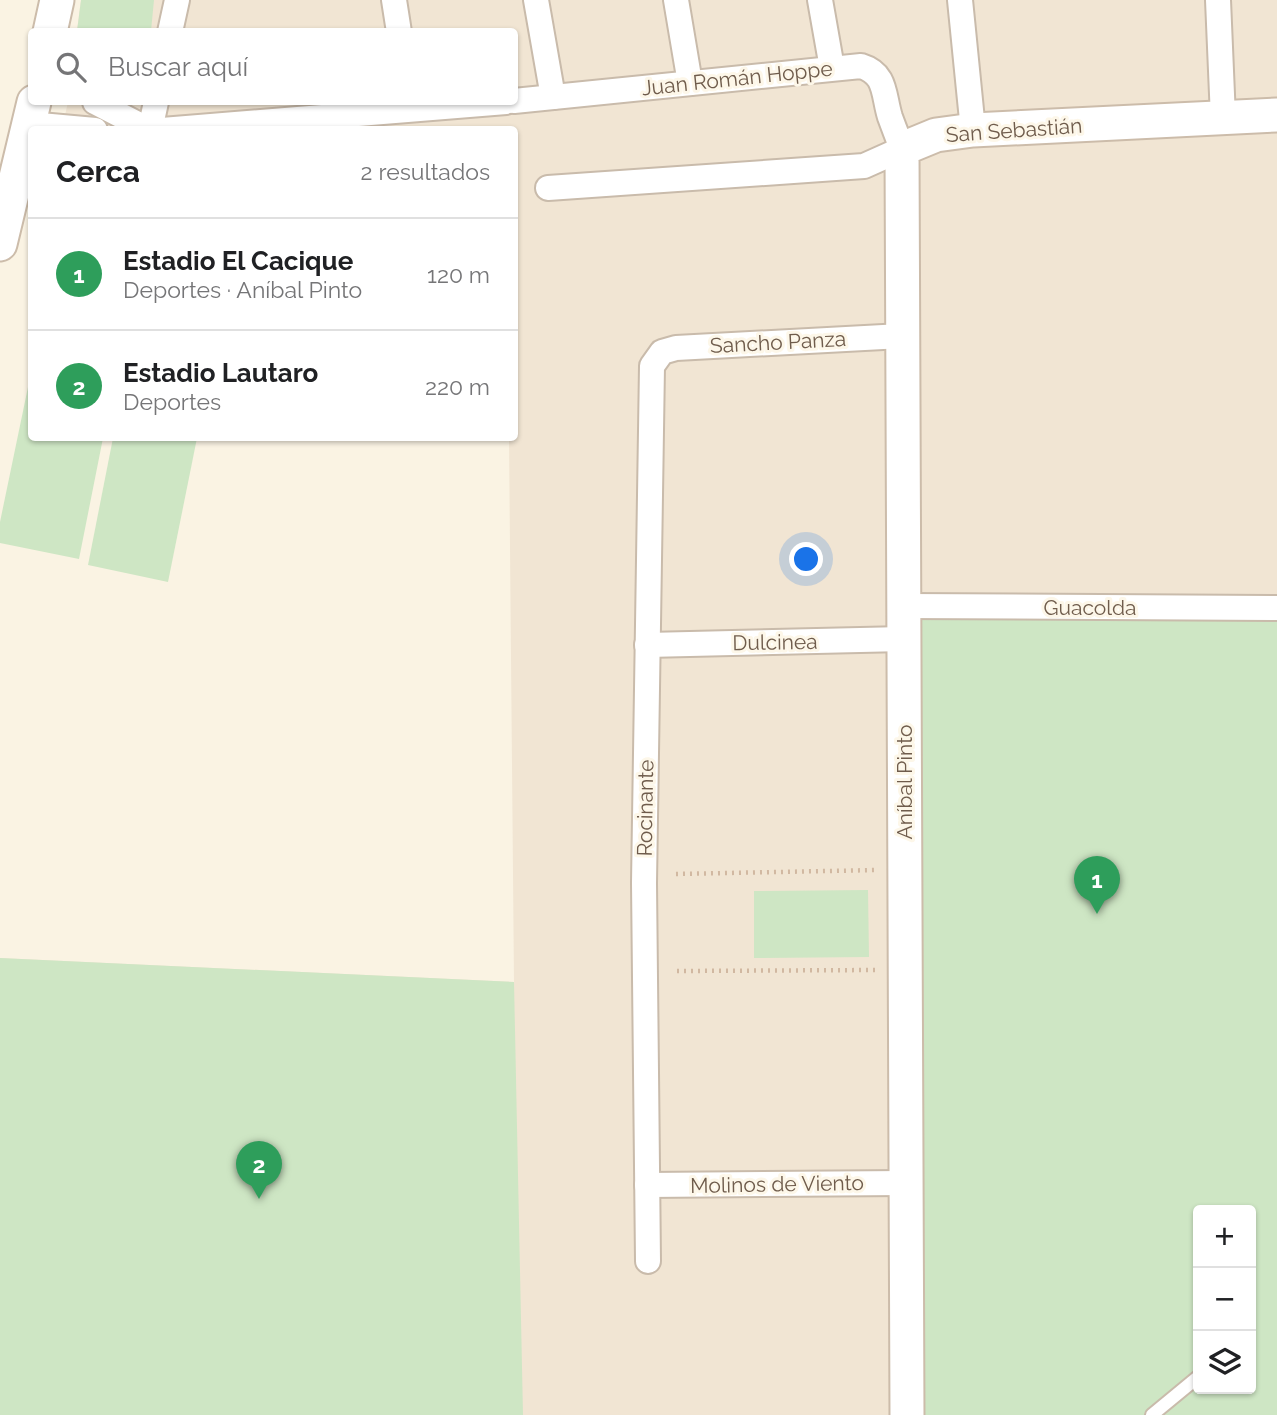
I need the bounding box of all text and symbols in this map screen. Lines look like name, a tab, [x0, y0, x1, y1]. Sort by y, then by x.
search box	[28, 28, 518, 105]
icon: search	[52, 48, 90, 86]
text: Buscar aquí	[108, 52, 248, 82]
street label: Juan Román Hoppe	[640, 56, 834, 100]
street label: San Sebastián	[945, 113, 1083, 147]
text: Cerca	[56, 154, 140, 189]
text: 2 resultados	[361, 158, 490, 185]
text: Estadio El Cacique	[123, 246, 353, 276]
text: 1	[73, 261, 85, 288]
text: 120 m	[427, 261, 490, 288]
text: Deportes · Aníbal Pinto	[123, 276, 362, 303]
street label: Sancho Panza	[709, 326, 847, 358]
text: Estadio Lautaro	[123, 358, 318, 388]
text: 2	[73, 373, 85, 400]
text: 220 m	[425, 373, 490, 400]
text: Deportes	[123, 388, 221, 415]
your location	[789, 542, 823, 576]
street label: Guacolda	[1043, 595, 1137, 620]
street label: Dulcinea	[732, 629, 818, 655]
street label: Aníbal Pinto	[892, 725, 917, 839]
street label: Rocinante	[632, 759, 658, 857]
pin: 1	[1074, 856, 1120, 914]
pin: 2	[236, 1141, 282, 1199]
street label: Molinos de Viento	[690, 1170, 864, 1198]
map controls	[1193, 1205, 1256, 1394]
button: +	[1193, 1205, 1256, 1268]
button: −	[1193, 1268, 1256, 1331]
button: layers	[1193, 1331, 1256, 1394]

